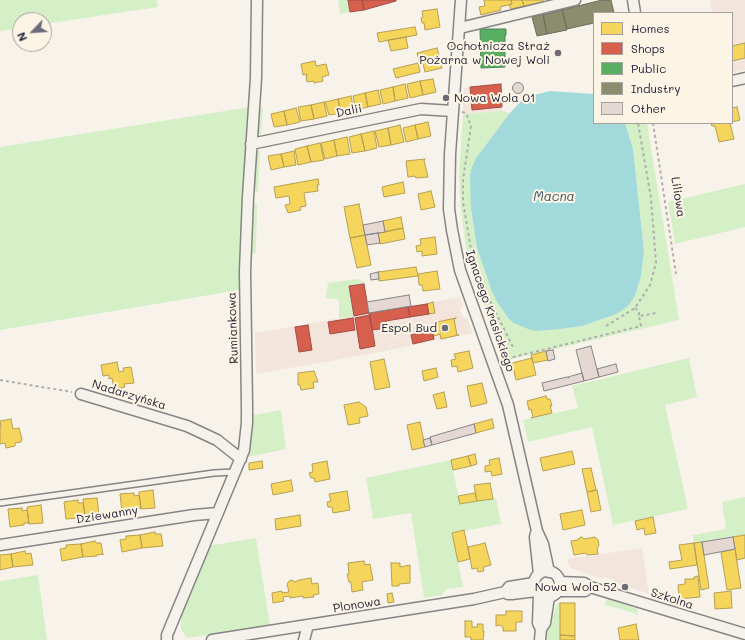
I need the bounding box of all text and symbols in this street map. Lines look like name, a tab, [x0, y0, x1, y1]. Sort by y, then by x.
north arrow	[12, 12, 52, 52]
legend	[593, 12, 733, 124]
text: Homes	[631, 20, 670, 36]
text: N	[13, 30, 30, 44]
place label: Ochotnicza Straż Pożarna w Nowej Woli	[419, 39, 550, 67]
text: Shops	[631, 40, 665, 56]
marker: Ochotnicza Straż Pożarna w Nowej Woli	[553, 48, 563, 58]
text: Public	[631, 60, 666, 76]
text: Industry	[631, 80, 680, 96]
place label: Nowa Wola 01	[454, 91, 535, 105]
marker: Nowa Wola 01	[441, 93, 451, 103]
text: Other	[631, 100, 666, 116]
street label: Dalii	[335, 101, 363, 121]
street label: Liliowa	[668, 176, 688, 218]
water label: Macna	[533, 189, 575, 205]
street label: Ignacego Krasickiego	[462, 248, 518, 374]
street label: Rumiankowa	[225, 292, 241, 364]
place label: Espol Bud	[381, 321, 437, 335]
marker: Espol Bud	[440, 323, 450, 333]
street label: Nadarzyńska	[90, 377, 168, 413]
street label: Dziewanny	[75, 503, 139, 527]
place label: Nowa Wola 52	[535, 580, 617, 594]
marker: Nowa Wola 52	[620, 582, 630, 592]
street label: Szkolna	[649, 585, 695, 613]
street label: Plonowa	[332, 594, 382, 616]

